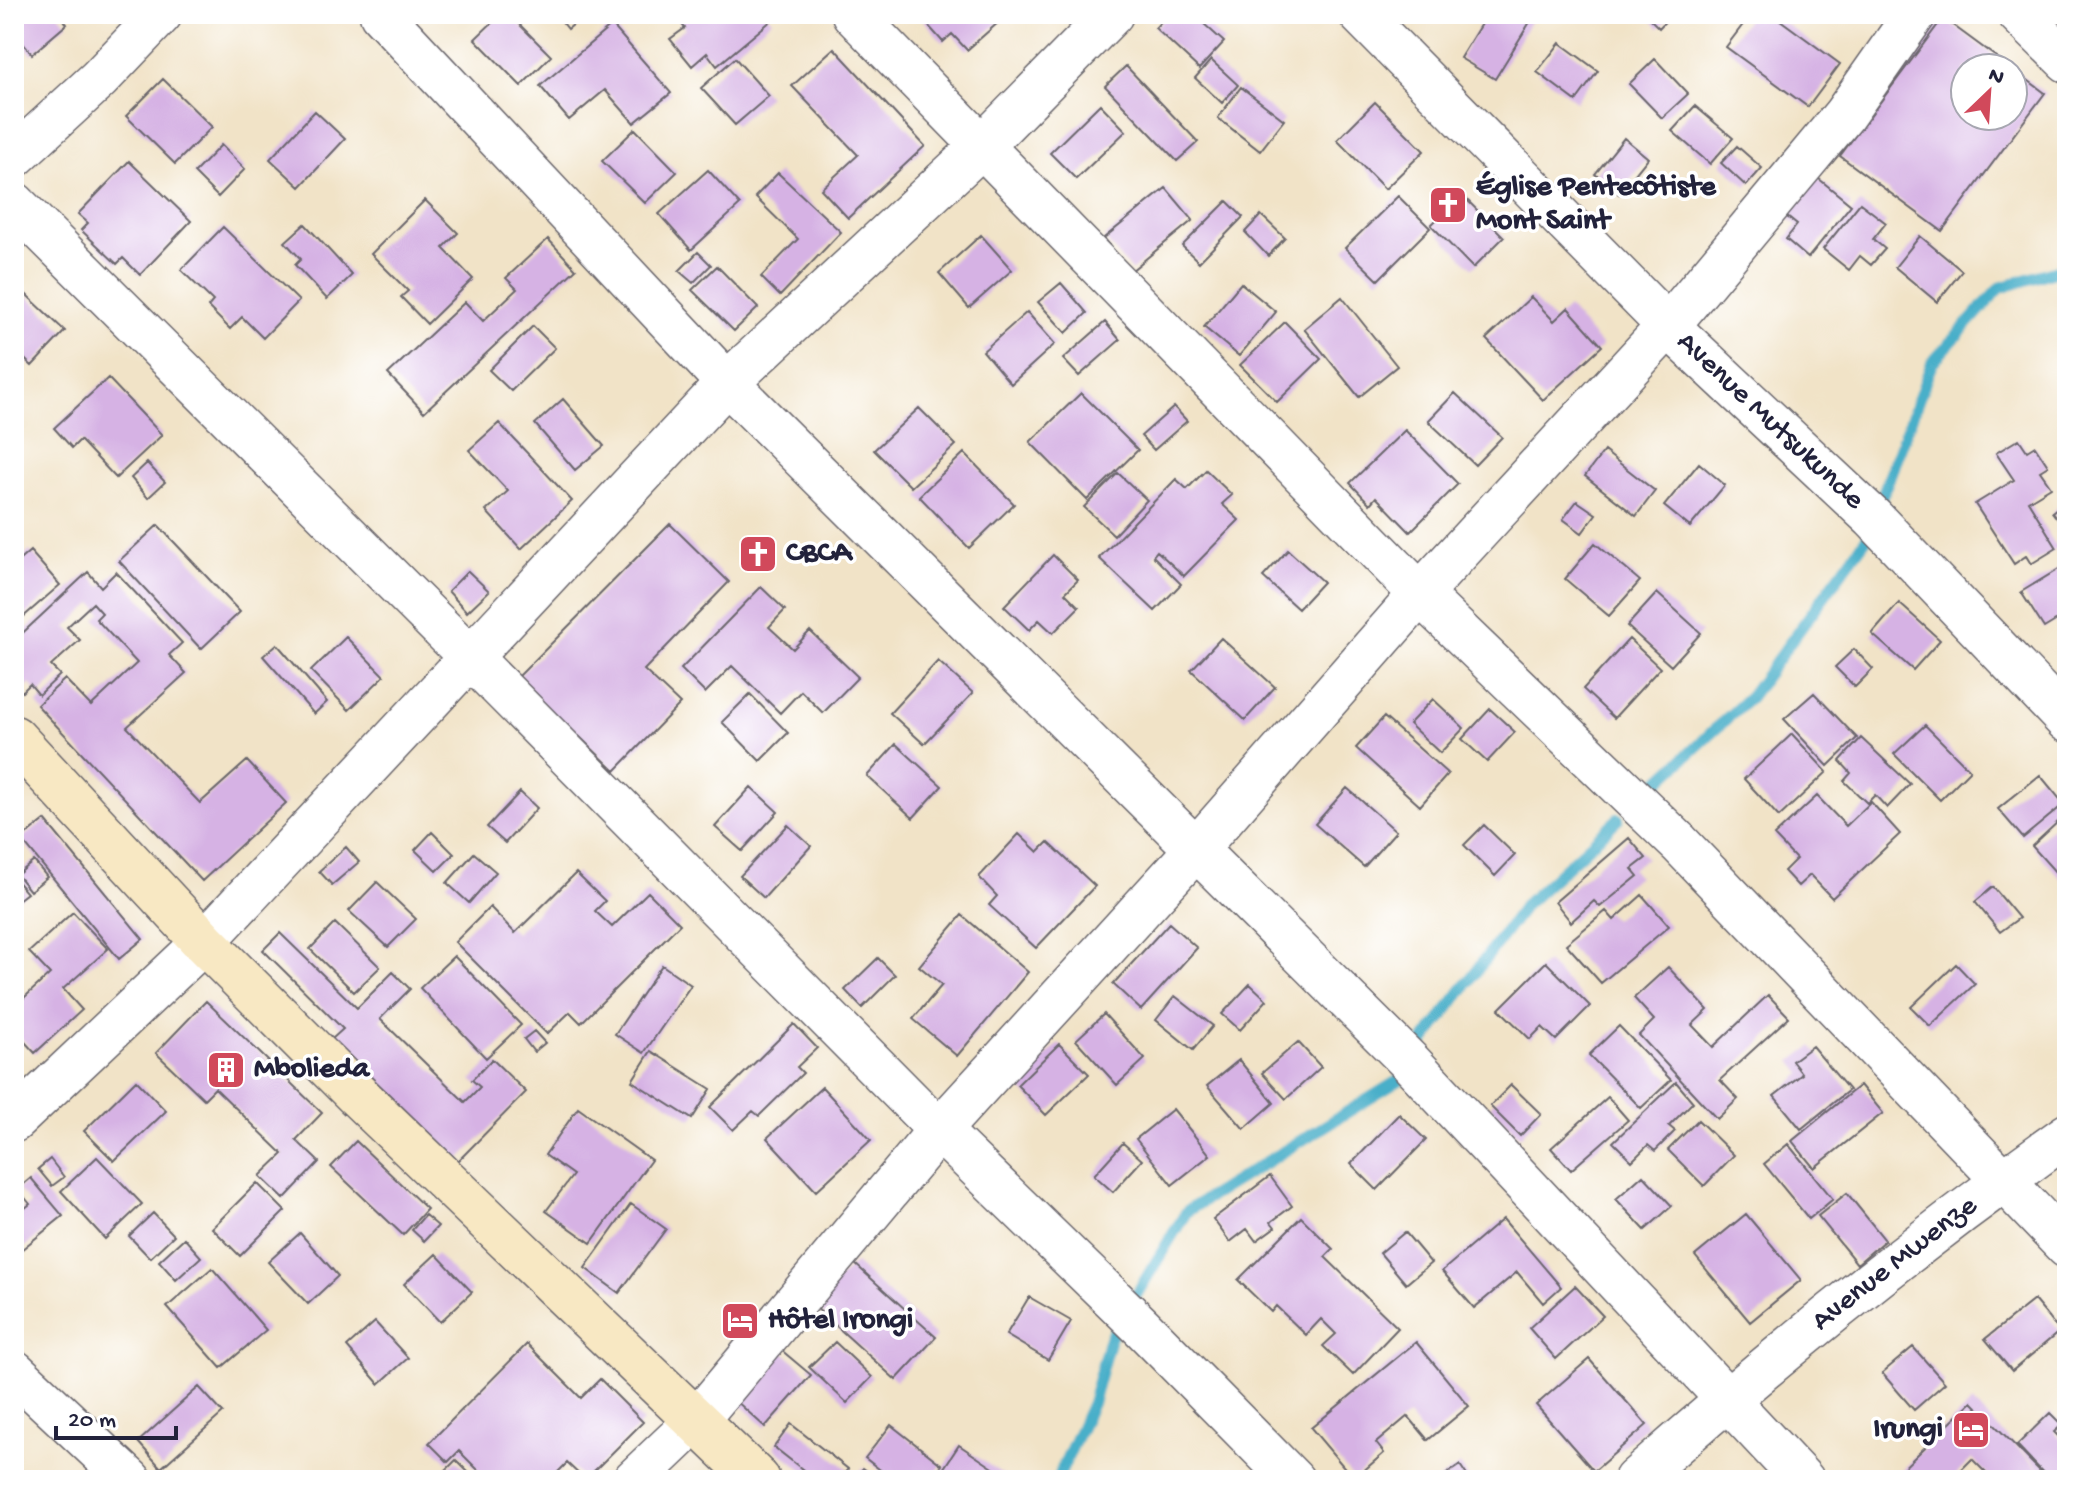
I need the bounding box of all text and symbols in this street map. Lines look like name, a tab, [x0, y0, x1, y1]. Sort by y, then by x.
north arrow	[1949, 52, 2029, 132]
text: N	[1984, 63, 2008, 92]
place label: Église Pentecôtiste Mont Saint	[1476, 170, 1717, 240]
church icon: Église Pentecôtiste Mont Saint	[1427, 184, 1469, 226]
street label: Avenue Mutsukunde	[1669, 325, 1871, 518]
church icon: CBCA	[737, 533, 779, 575]
place label: CBCA	[786, 537, 854, 572]
building icon: Mbolieda	[205, 1049, 247, 1091]
place label: Mbolieda	[254, 1053, 370, 1088]
street label: Avenue Mwenze	[1805, 1189, 1985, 1339]
hotel icon: Hôtel Irongi	[719, 1300, 761, 1342]
place label: Hôtel Irongi	[768, 1304, 913, 1339]
scale bar	[56, 1390, 176, 1440]
text: 20 m	[68, 1407, 116, 1436]
hotel icon: Irungi	[1950, 1409, 1992, 1451]
place label: Irungi	[1873, 1413, 1943, 1448]

